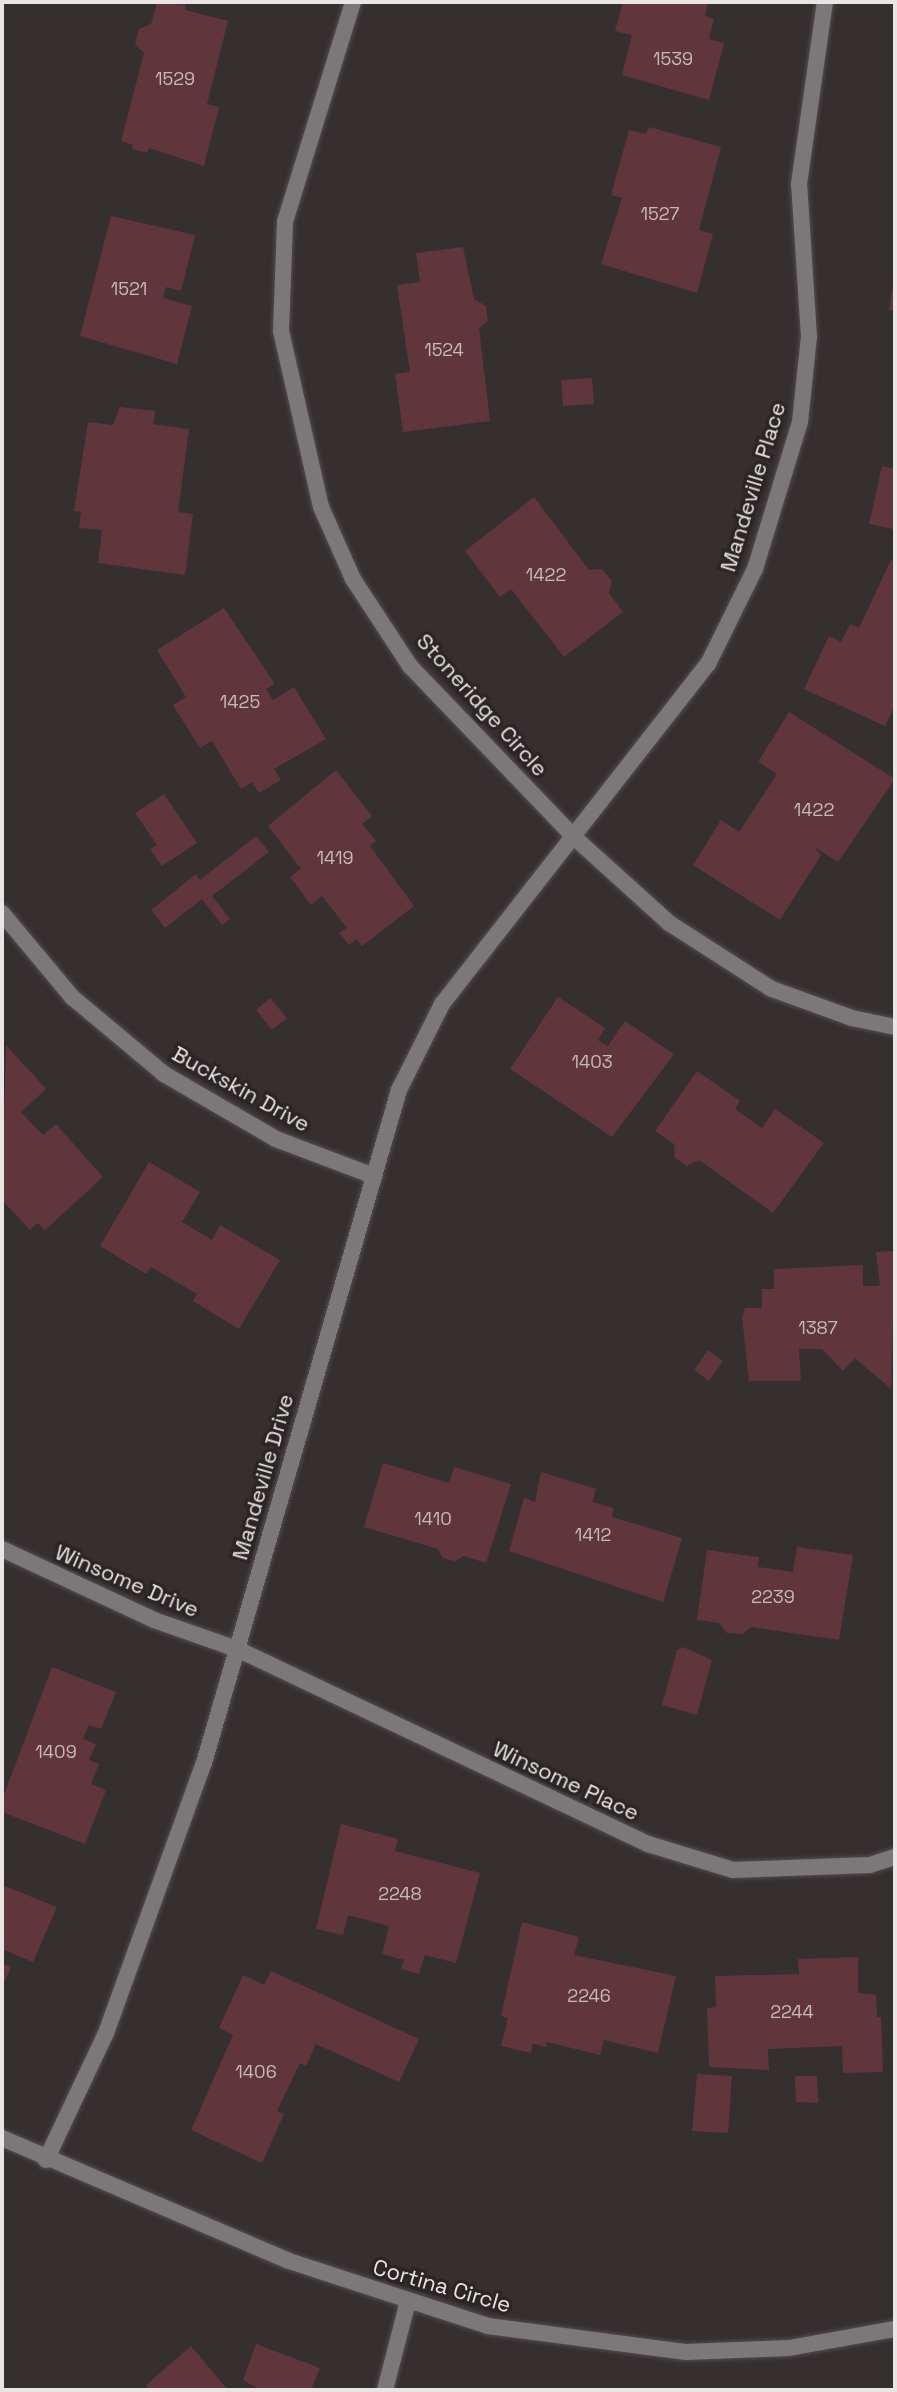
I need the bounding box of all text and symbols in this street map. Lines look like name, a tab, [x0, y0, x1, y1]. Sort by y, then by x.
house number: 1539	[653, 48, 693, 70]
house number: 1529	[155, 68, 195, 90]
house number: 1527	[640, 203, 680, 225]
house number: 1521	[111, 278, 147, 300]
house number: 1524	[424, 339, 464, 361]
street label: Mandeville Place	[715, 399, 791, 575]
house number: 1422	[526, 564, 566, 586]
street label: Stoneridge Circle	[411, 628, 553, 782]
house number: 1425	[220, 691, 260, 713]
house number: 1422	[794, 799, 834, 821]
house number: 1419	[317, 847, 353, 869]
street label: Buckskin Drive	[168, 1040, 314, 1138]
house number: 1403	[571, 1051, 613, 1073]
house number: 1387	[798, 1317, 838, 1339]
street label: Mandeville Drive	[227, 1391, 299, 1563]
house number: 1410	[414, 1508, 452, 1530]
house number: 1412	[575, 1524, 611, 1546]
street label: Winsome Drive	[51, 1539, 203, 1623]
house number: 2239	[751, 1586, 795, 1608]
street label: Winsome Place	[489, 1736, 643, 1826]
house number: 1409	[35, 1741, 77, 1763]
house number: 2248	[378, 1883, 422, 1905]
house number: 2246	[567, 1985, 611, 2007]
house number: 2244	[770, 2001, 814, 2023]
house number: 1406	[235, 2061, 277, 2083]
street label: Cortina Circle	[370, 2254, 514, 2318]

